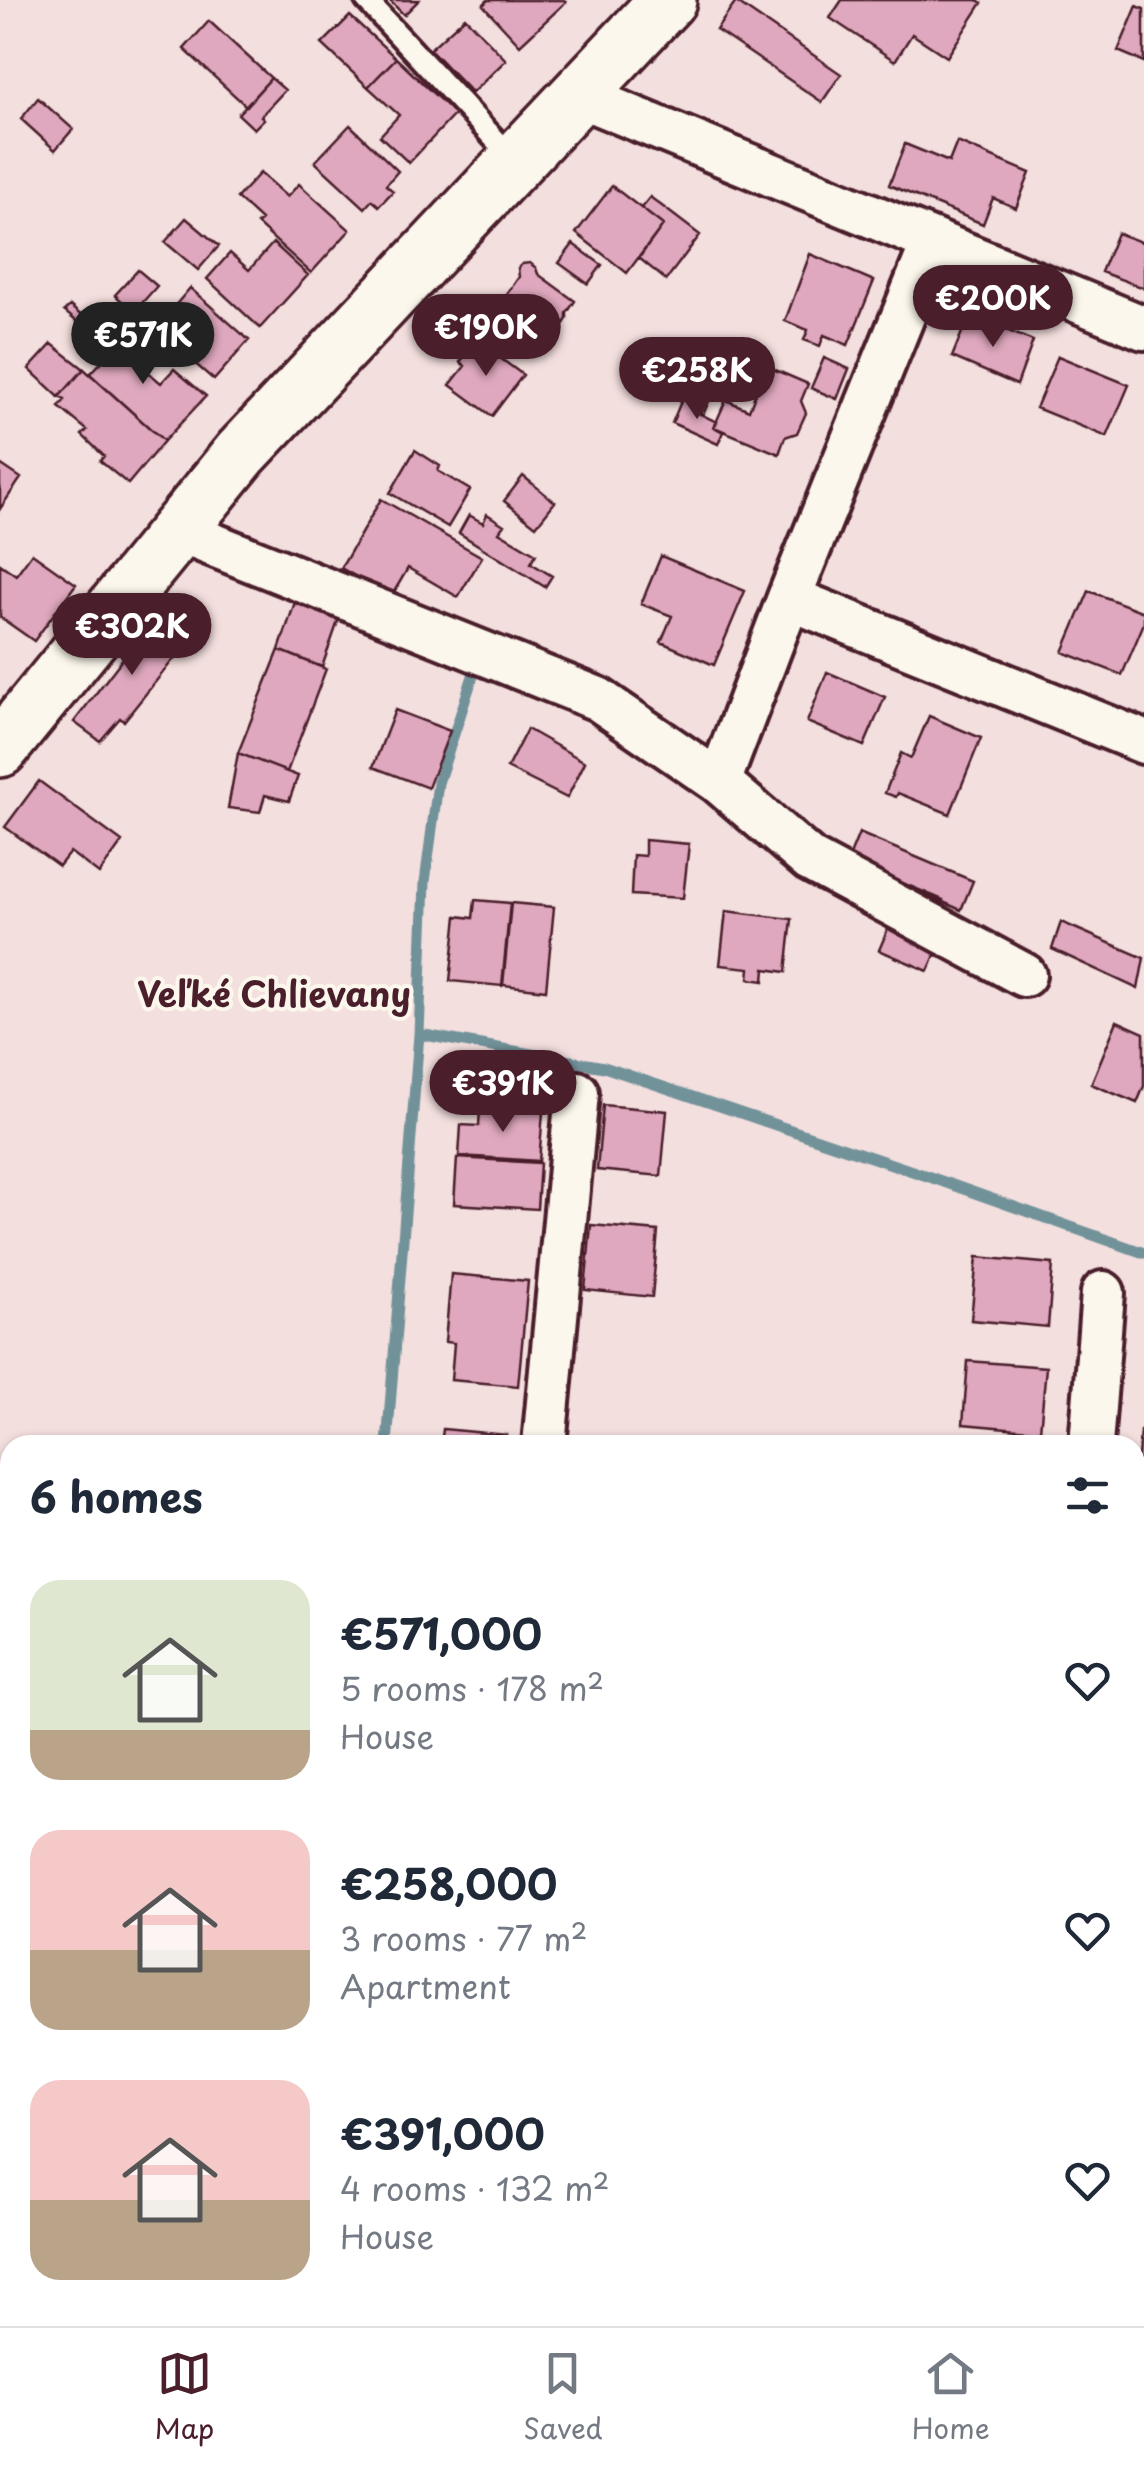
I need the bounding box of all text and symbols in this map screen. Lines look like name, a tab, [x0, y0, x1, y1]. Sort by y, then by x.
pin: €200K	[923, 265, 1063, 350]
text: €200K	[935, 273, 1051, 321]
pin: €190K	[416, 294, 556, 379]
pin: €571K	[73, 302, 213, 387]
text: €190K	[434, 302, 538, 350]
text: €571K	[93, 310, 193, 358]
pin: €258K	[627, 337, 767, 422]
text: €258K	[641, 345, 753, 393]
pin: €302K	[62, 593, 202, 678]
text: €302K	[74, 601, 190, 649]
district label: Veľké Chlievany	[137, 966, 411, 1019]
pin: €391K	[433, 1050, 573, 1135]
text: €391K	[451, 1058, 555, 1106]
text: 6 homes	[30, 1464, 203, 1527]
icon: filters	[1060, 1468, 1115, 1523]
text: €571,000	[340, 1601, 542, 1664]
icon: home	[110, 1620, 230, 1740]
icon: heart	[1060, 1653, 1115, 1708]
text: 5 rooms · 178 m²	[340, 1664, 604, 1712]
text: House	[340, 1712, 434, 1760]
text: €258,000	[340, 1851, 557, 1914]
icon: home	[110, 1870, 230, 1990]
icon: heart	[1060, 1903, 1115, 1958]
text: 3 rooms · 77 m²	[340, 1914, 588, 1962]
text: Apartment	[340, 1962, 511, 2010]
text: €391,000	[340, 2101, 545, 2164]
icon: home	[110, 2120, 230, 2240]
icon: heart	[1060, 2153, 1115, 2208]
text: 4 rooms · 132 m²	[340, 2164, 610, 2212]
text: House	[340, 2212, 434, 2260]
tab: Map	[154, 2346, 214, 2449]
tab: Saved	[523, 2346, 603, 2449]
tab: Home	[912, 2346, 990, 2449]

